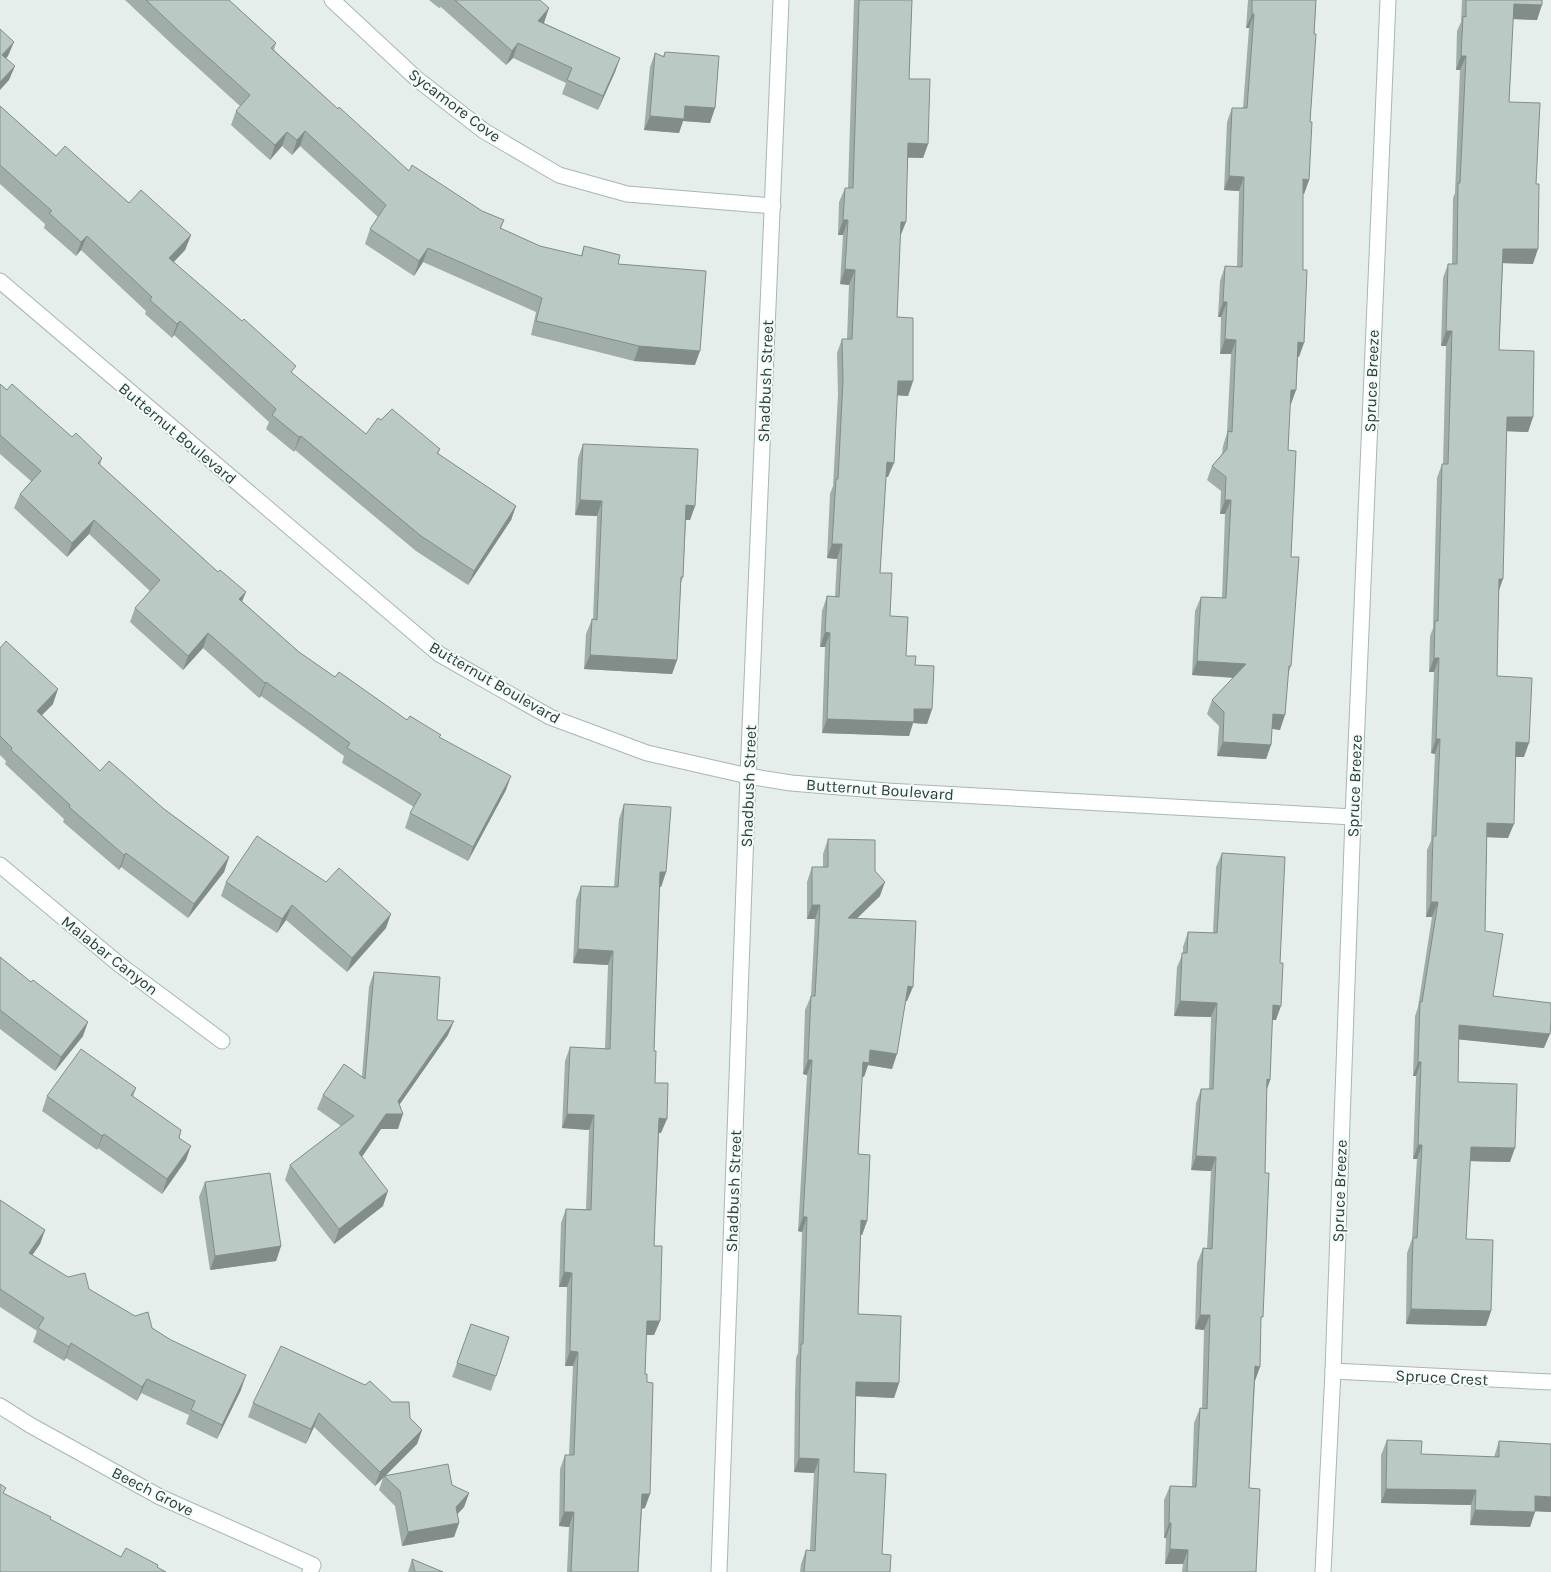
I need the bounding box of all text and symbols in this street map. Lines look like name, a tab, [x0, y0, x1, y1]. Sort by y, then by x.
street label: Sycamore Cove	[405, 65, 505, 146]
street label: Shadbush Street	[754, 319, 777, 443]
street label: Spruce Breeze	[1360, 329, 1383, 433]
street label: Butternut Boulevard	[115, 379, 240, 488]
street label: Butternut Boulevard	[426, 637, 564, 728]
street label: Shadbush Street	[737, 724, 760, 848]
street label: Spruce Breeze	[1343, 734, 1366, 838]
street label: Butternut Boulevard	[805, 775, 954, 804]
street label: Malabar Canyon	[57, 912, 162, 999]
street label: Shadbush Street	[722, 1129, 745, 1253]
street label: Spruce Breeze	[1328, 1139, 1351, 1243]
street label: Spruce Crest	[1395, 1366, 1489, 1389]
street label: Beech Grove	[109, 1463, 197, 1520]

